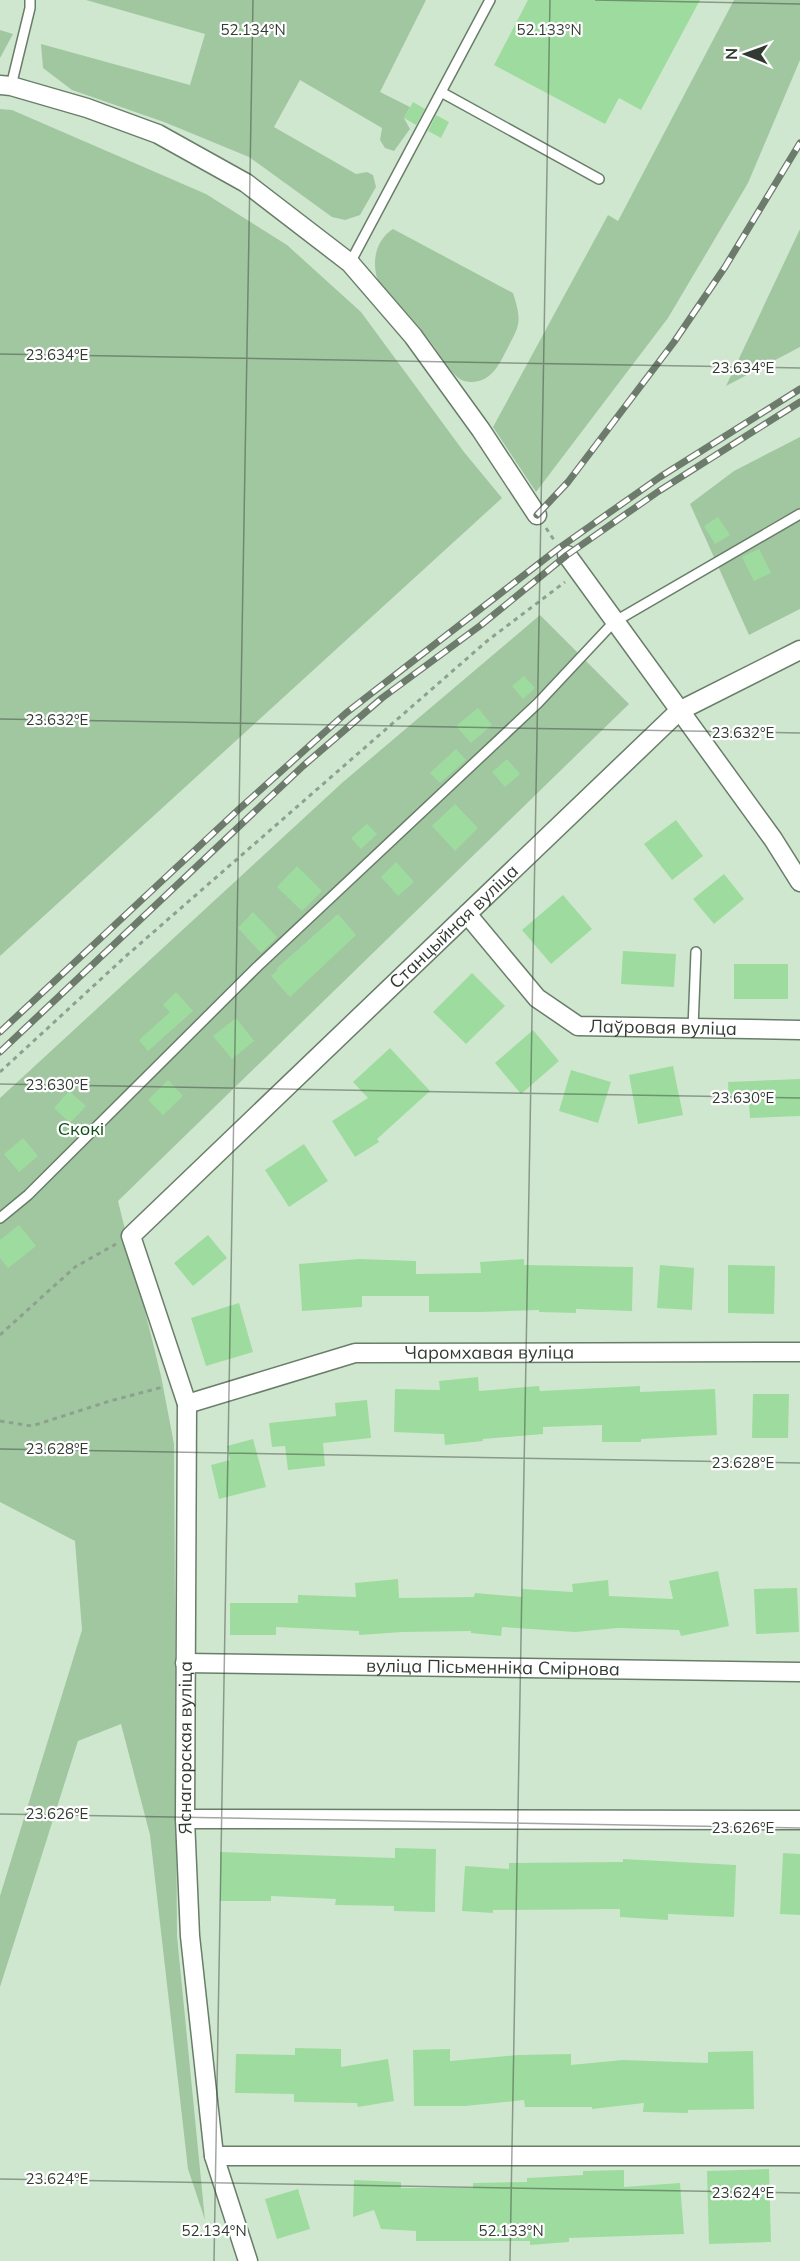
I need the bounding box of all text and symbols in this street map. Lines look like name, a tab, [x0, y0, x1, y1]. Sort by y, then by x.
text: 52.134°N	[220, 20, 286, 39]
text: 52.133°N	[516, 20, 582, 39]
north arrow	[716, 24, 776, 84]
text: N	[721, 48, 741, 60]
text: 23.634°E	[26, 345, 89, 364]
text: 23.634°E	[712, 358, 775, 377]
text: 23.632°E	[26, 710, 89, 729]
text: 23.632°E	[712, 723, 775, 742]
street label: Станцыйная вуліца	[384, 859, 523, 993]
street label: Лаўровая вуліца	[589, 1014, 737, 1040]
text: 23.630°E	[26, 1075, 89, 1094]
text: 23.630°E	[712, 1088, 775, 1107]
park label: Скокі	[58, 1117, 104, 1140]
street label: Чаромхавая вуліца	[405, 1341, 574, 1364]
text: 23.628°E	[26, 1439, 89, 1458]
text: 23.628°E	[712, 1453, 775, 1472]
street label: вуліца Пісьменніка Смірнова	[366, 1654, 620, 1680]
street label: Яснагорская вуліца	[173, 1661, 197, 1835]
text: 23.626°E	[26, 1804, 89, 1823]
text: 23.626°E	[712, 1818, 775, 1837]
text: 23.624°E	[26, 2169, 89, 2188]
text: 23.624°E	[712, 2183, 775, 2202]
text: 52.134°N	[181, 2221, 247, 2240]
text: 52.133°N	[478, 2221, 544, 2240]

